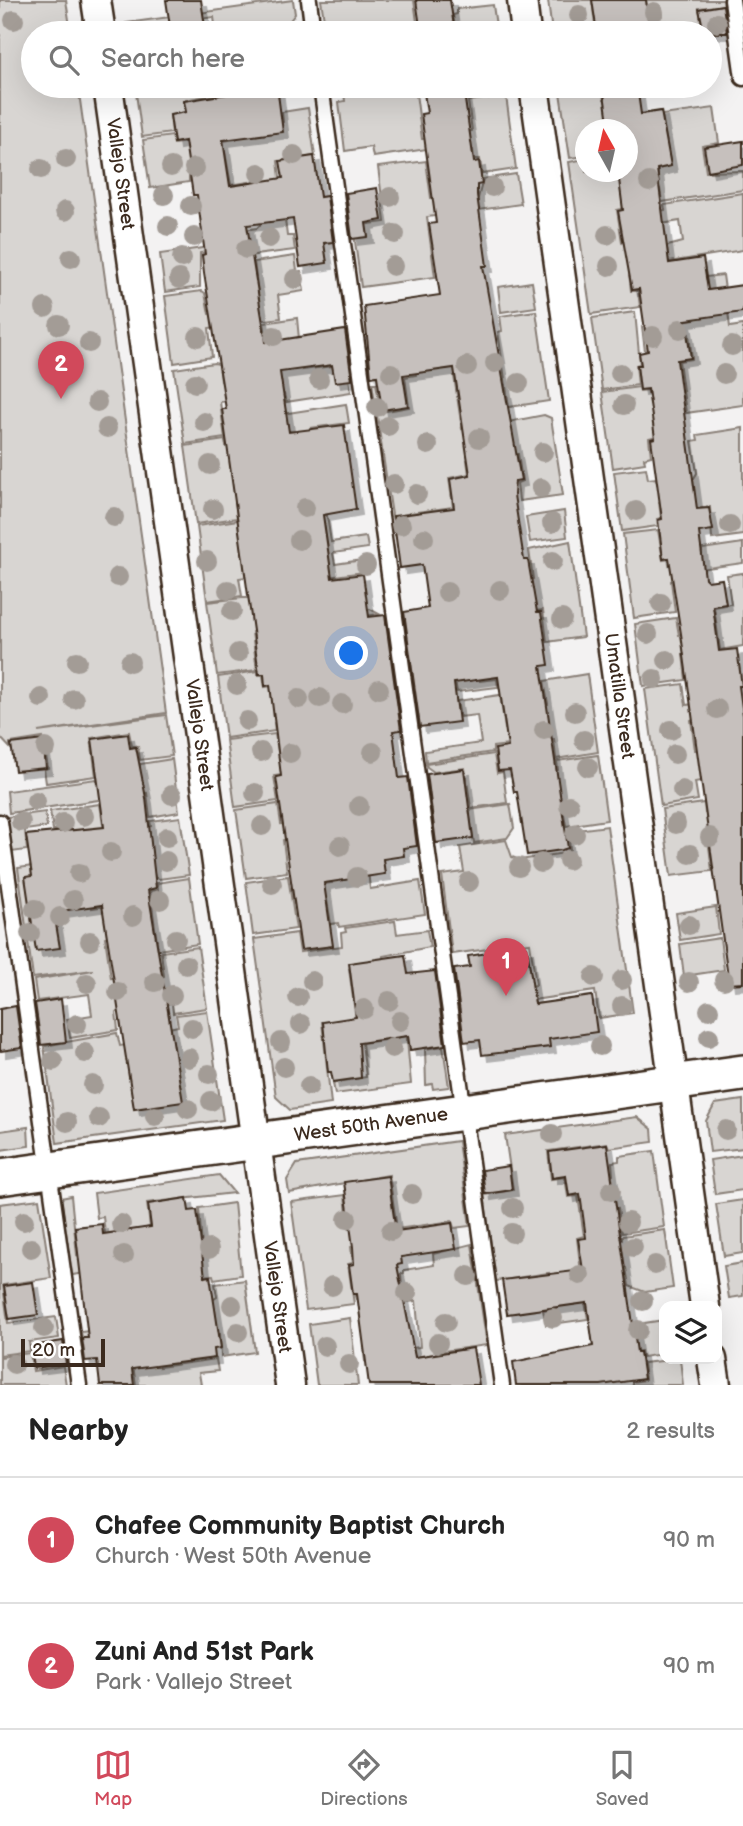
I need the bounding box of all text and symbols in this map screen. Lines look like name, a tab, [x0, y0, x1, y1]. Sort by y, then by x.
search box	[21, 21, 722, 98]
icon: search	[45, 41, 83, 79]
text: Search here	[101, 44, 245, 75]
street label: Vallejo Street	[101, 117, 139, 232]
north arrow	[575, 119, 638, 182]
pin: 2	[38, 341, 84, 399]
street label: Umatilla Street	[599, 632, 639, 760]
your location	[334, 636, 368, 670]
street label: Vallejo Street	[180, 678, 218, 793]
pin: 1	[483, 938, 529, 996]
street label: West 50th Avenue	[293, 1103, 449, 1147]
street label: Vallejo Street	[258, 1240, 296, 1355]
map controls	[659, 1301, 722, 1364]
button: layers	[659, 1301, 722, 1364]
scale bar	[21, 1336, 105, 1368]
text: 20 m	[32, 1339, 75, 1362]
text: Nearby	[28, 1413, 128, 1449]
text: 2 results	[626, 1417, 715, 1445]
text: Chafee Community Baptist Church	[95, 1511, 505, 1542]
text: 1	[46, 1526, 56, 1554]
text: 90 m	[663, 1526, 715, 1554]
text: Church · West 50th Avenue	[95, 1542, 371, 1570]
text: Zuni And 51st Park	[95, 1637, 314, 1668]
text: 2	[44, 1652, 58, 1680]
text: 90 m	[663, 1652, 715, 1680]
text: Park · Vallejo Street	[95, 1668, 292, 1696]
tab: Map	[94, 1746, 132, 1811]
tab: Directions	[320, 1746, 408, 1811]
tab: Saved	[596, 1746, 649, 1811]

